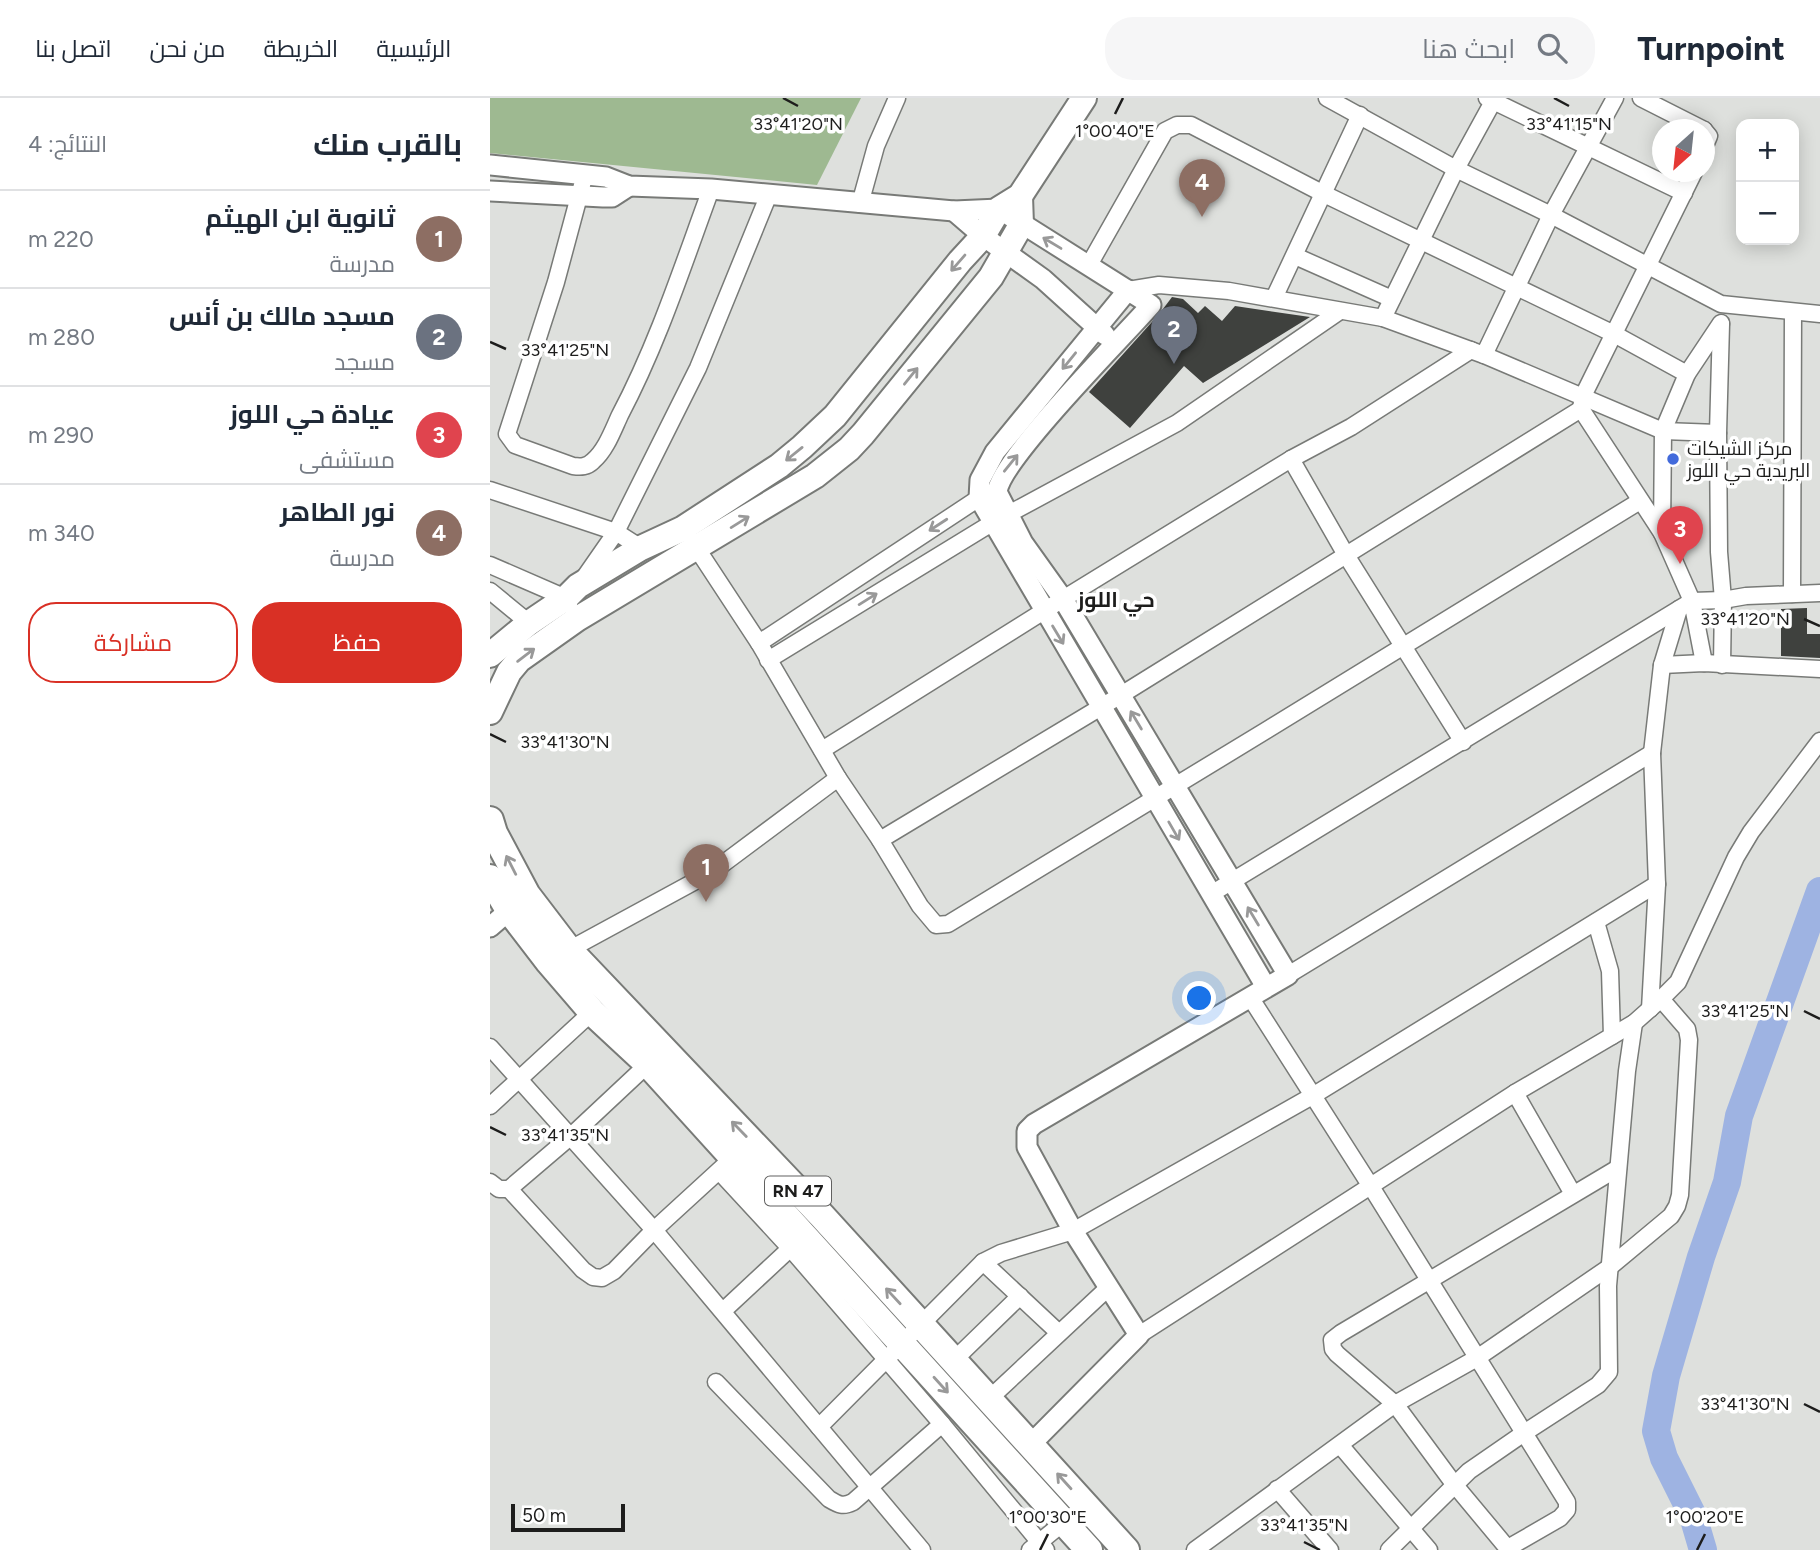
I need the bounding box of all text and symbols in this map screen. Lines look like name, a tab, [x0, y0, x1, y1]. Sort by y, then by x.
search box	[1105, 17, 1595, 80]
icon: search	[1533, 29, 1571, 67]
text: Turnpoint	[1637, 29, 1785, 68]
text: ابحث هنا	[1422, 33, 1515, 65]
text: اتصل بنا	[35, 34, 112, 63]
text: من نحن	[150, 34, 225, 63]
text: الخريطة	[263, 34, 338, 63]
text: الرئيسية	[376, 34, 452, 63]
text: 33°41'20"N	[753, 113, 843, 135]
text: 33°41'15"N	[1526, 113, 1612, 135]
north arrow	[1652, 119, 1715, 182]
map controls	[1736, 119, 1799, 245]
button: +	[1736, 119, 1799, 182]
text: 1°00'40"E	[1075, 120, 1155, 142]
text: بالقرب منك	[313, 126, 462, 163]
text: النتائج: 4	[28, 130, 107, 158]
pin: 4	[1179, 159, 1225, 217]
button: −	[1736, 182, 1799, 245]
text: ثانوية ابن الهيثم	[205, 202, 395, 234]
text: 220 m	[28, 225, 94, 253]
text: 1	[434, 225, 444, 253]
one-way arrow	[1043, 236, 1063, 250]
text: مدرسة	[330, 250, 395, 278]
one-way arrow	[950, 254, 966, 272]
text: مسجد مالك بن أنس	[169, 300, 395, 332]
pin: 2	[1151, 306, 1197, 364]
text: 280 m	[28, 323, 95, 351]
text: 2	[432, 323, 446, 351]
text: 33°41'25"N	[521, 339, 609, 361]
text: مسجد	[334, 348, 395, 376]
one-way arrow	[1062, 352, 1077, 370]
one-way arrow	[903, 367, 918, 385]
text: عيادة حي اللوز	[229, 398, 395, 430]
text: 290 m	[28, 421, 94, 449]
text: 3	[433, 421, 445, 449]
place label: مركز الشيكات البريدية حي اللوز	[1686, 437, 1810, 485]
text: مستشفى	[299, 446, 395, 474]
one-way arrow	[786, 446, 804, 461]
marker: مركز الشيكات البريدية حي اللوز	[1665, 451, 1681, 467]
one-way arrow	[1004, 455, 1019, 473]
text: نور الطاهر	[280, 496, 395, 528]
pin: 3	[1657, 506, 1703, 564]
one-way arrow	[729, 515, 749, 529]
one-way arrow	[928, 518, 948, 532]
text: 340 m	[28, 519, 95, 547]
text: 4	[432, 519, 446, 547]
text: مدرسة	[330, 544, 395, 572]
district label: حي اللوز	[1076, 587, 1155, 617]
one-way arrow	[858, 591, 878, 605]
button: مشاركة	[28, 602, 238, 683]
button: حفظ	[252, 602, 462, 683]
text: 33°41'20"N	[1700, 608, 1790, 630]
one-way arrow	[1052, 624, 1066, 644]
one-way arrow	[516, 648, 535, 663]
one-way arrow	[1129, 711, 1143, 731]
text: 33°41'30"N	[520, 731, 610, 753]
one-way arrow	[1167, 820, 1181, 840]
pin: 1	[683, 844, 729, 902]
one-way arrow	[504, 855, 518, 875]
one-way arrow	[1246, 906, 1260, 926]
your location	[1182, 981, 1216, 1015]
text: 33°41'25"N	[1701, 1000, 1789, 1022]
one-way arrow	[730, 1120, 747, 1137]
text: 33°41'35"N	[521, 1124, 609, 1146]
road number: RN 47	[765, 1176, 831, 1206]
one-way arrow	[885, 1287, 901, 1305]
one-way arrow	[933, 1376, 949, 1394]
text: 33°41'30"N	[1700, 1393, 1790, 1415]
one-way arrow	[1055, 1473, 1072, 1490]
scale bar	[511, 1501, 625, 1533]
text: 50 m	[522, 1504, 566, 1527]
text: 1°00'30"E	[1009, 1506, 1087, 1528]
text: 1°00'20"E	[1666, 1506, 1744, 1528]
text: 33°41'35"N	[1260, 1514, 1348, 1536]

